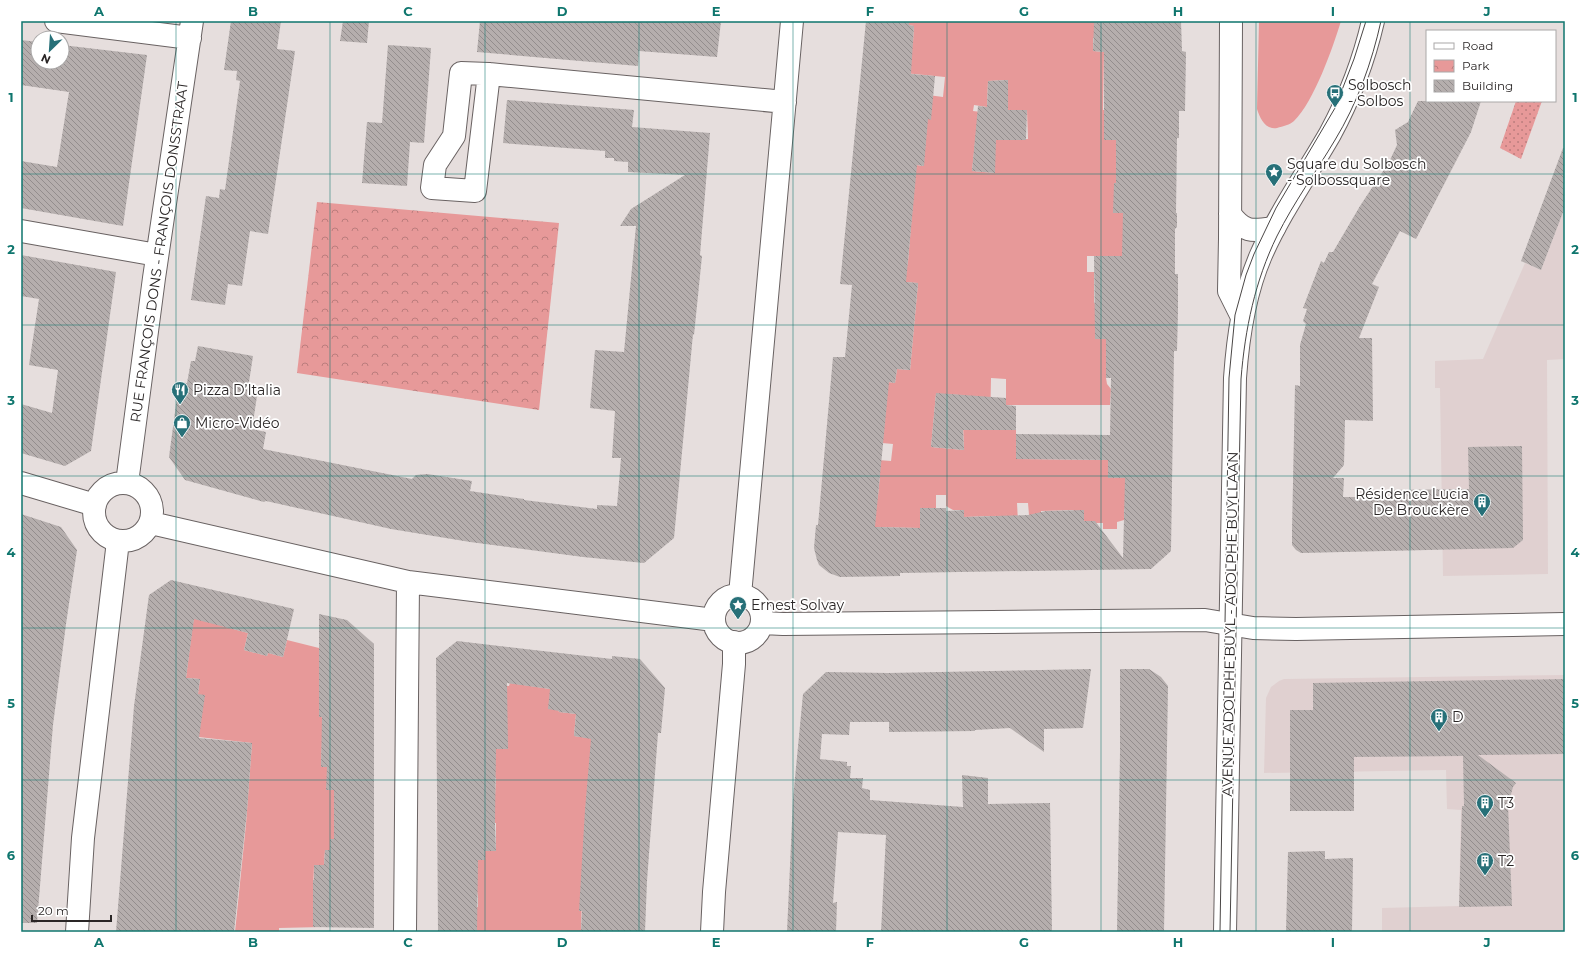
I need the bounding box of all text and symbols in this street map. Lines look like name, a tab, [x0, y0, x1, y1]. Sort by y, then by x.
text: A	[93, 3, 105, 19]
text: B	[248, 3, 258, 19]
text: C	[403, 3, 413, 19]
text: D	[557, 3, 568, 19]
text: E	[712, 3, 721, 19]
text: F	[866, 3, 874, 19]
text: G	[1019, 3, 1029, 19]
text: H	[1173, 3, 1183, 19]
text: I	[1331, 3, 1335, 19]
text: J	[1482, 3, 1491, 19]
north arrow	[30, 30, 70, 70]
legend	[1426, 30, 1556, 102]
text: Road	[1462, 38, 1493, 53]
text: N	[39, 51, 53, 67]
text: Park	[1462, 58, 1490, 73]
place label: Solbosch - Solbos	[1348, 76, 1412, 110]
text: Building	[1462, 78, 1513, 93]
street label: RUE FRANÇOIS DONS - FRANÇOIS DONSSTRAAT	[126, 80, 192, 424]
bus stop icon: Solbosch - Solbos	[1325, 83, 1345, 108]
text: 1	[8, 89, 14, 105]
text: 1	[1572, 89, 1578, 105]
place label: Square du Solbosch - Solbossquare	[1287, 155, 1426, 189]
place icon: Square du Solbosch - Solbossquare	[1264, 162, 1284, 187]
text: 2	[7, 241, 15, 257]
text: 2	[1571, 241, 1579, 257]
restaurant icon: Pizza D’Italia	[170, 380, 190, 405]
place label: Pizza D’Italia	[193, 381, 281, 399]
text: 3	[6, 392, 15, 408]
text: 3	[1570, 392, 1579, 408]
shop icon: Micro-Vidéo	[172, 413, 192, 438]
place label: Micro-Vidéo	[195, 414, 280, 432]
street label: AVENUE ADOLPHE BUYL - ADOLPHE BUYLLAAN	[1218, 451, 1242, 797]
place label: Résidence Lucia De Brouckère	[1355, 485, 1469, 519]
building icon: Résidence Lucia De Brouckère	[1472, 492, 1492, 517]
text: 4	[7, 544, 16, 560]
text: 4	[1571, 544, 1580, 560]
place icon: Ernest Solvay	[728, 595, 748, 620]
place label: Ernest Solvay	[751, 596, 844, 614]
text: 5	[7, 695, 15, 711]
text: 5	[1571, 695, 1579, 711]
building icon: D	[1429, 707, 1449, 732]
place label: D	[1452, 708, 1464, 726]
building icon: T3	[1475, 793, 1495, 818]
place label: T3	[1498, 794, 1514, 812]
text: 6	[7, 847, 16, 863]
text: 6	[1571, 847, 1580, 863]
building icon: T2	[1475, 851, 1495, 876]
place label: T2	[1498, 852, 1514, 870]
scale bar	[32, 897, 111, 923]
text: 20 m	[38, 903, 69, 918]
text: A	[93, 934, 105, 950]
text: B	[248, 934, 258, 950]
text: C	[403, 934, 413, 950]
text: D	[557, 934, 568, 950]
text: E	[712, 934, 721, 950]
text: F	[866, 934, 874, 950]
text: G	[1019, 934, 1029, 950]
text: H	[1173, 934, 1183, 950]
text: I	[1331, 934, 1335, 950]
text: J	[1482, 934, 1491, 950]

